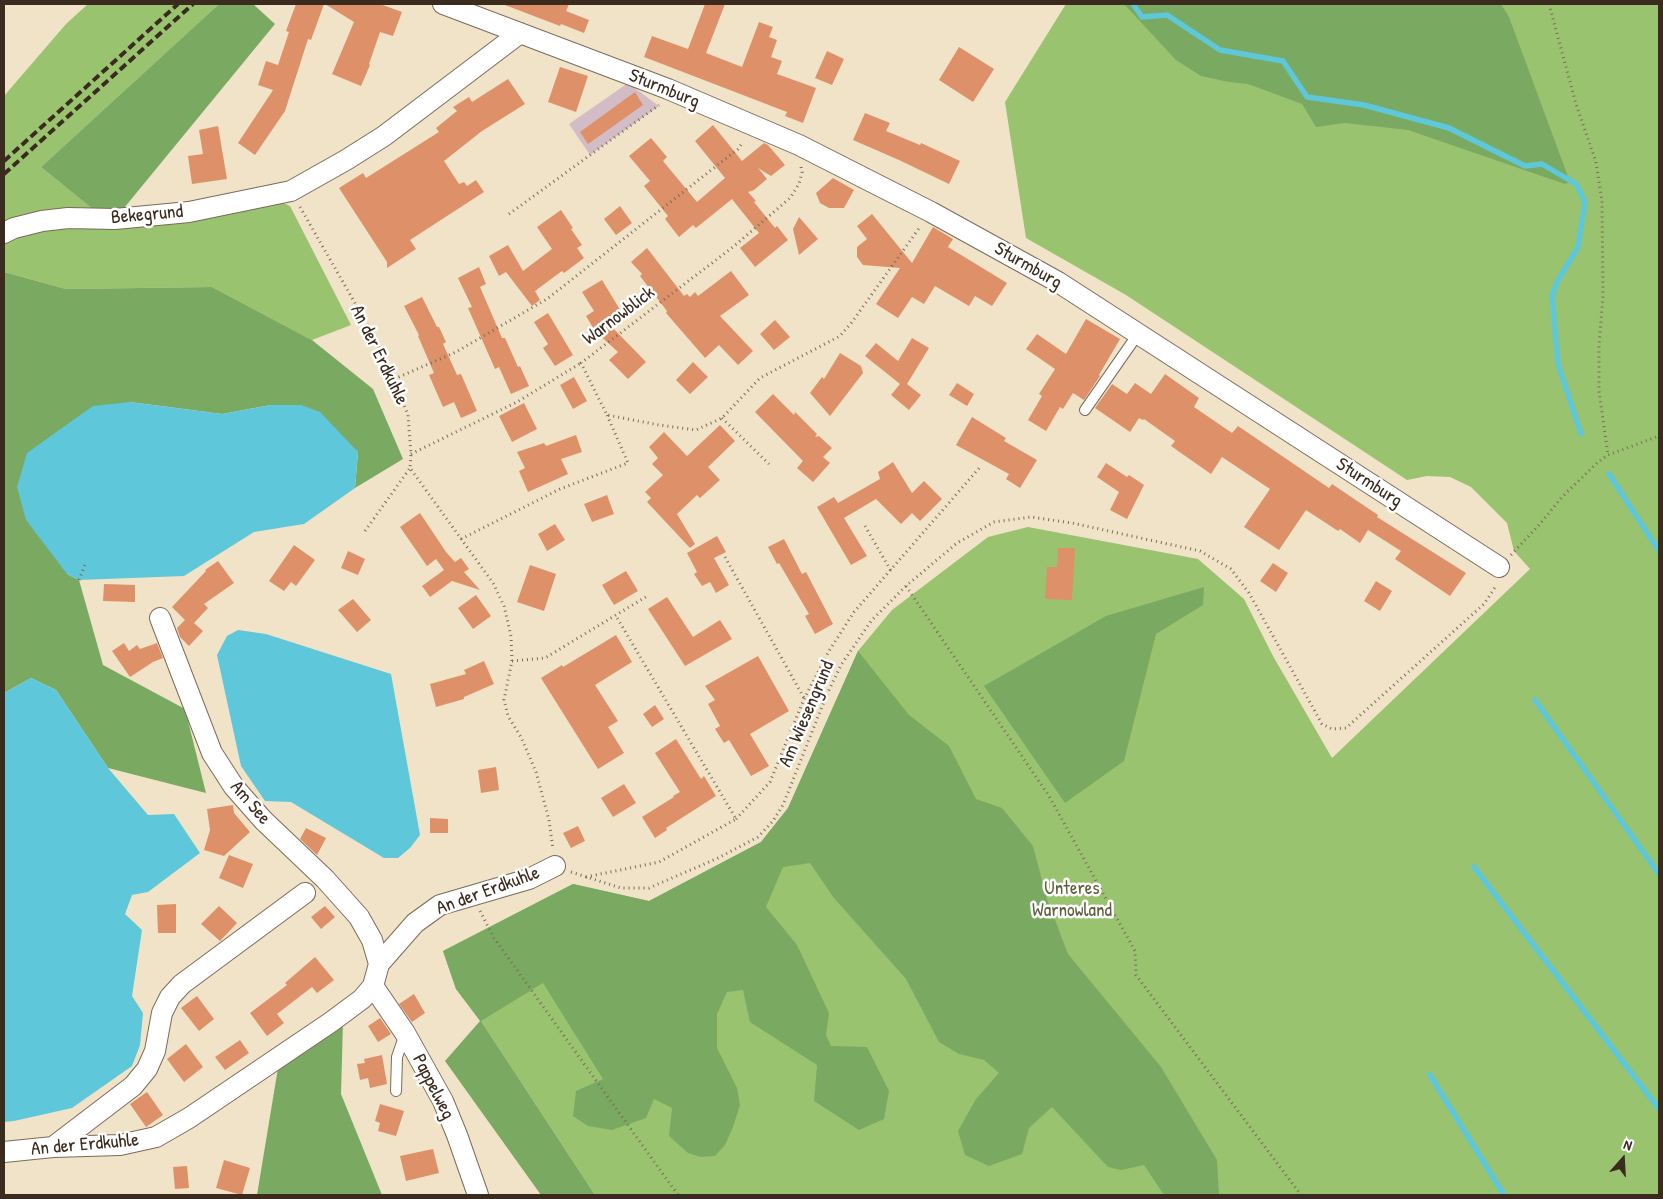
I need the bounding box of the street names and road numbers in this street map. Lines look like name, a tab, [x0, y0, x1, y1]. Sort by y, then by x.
street label: Sturmburg	[625, 65, 703, 113]
street label: Bekegrund	[110, 201, 184, 229]
street label: Sturmburg	[990, 238, 1066, 294]
street label: Warnowblick	[579, 282, 659, 350]
street label: An der Erdkuhle	[345, 301, 413, 409]
street label: Sturmburg	[1332, 453, 1406, 513]
street label: Am Wiesengrund	[774, 658, 840, 770]
street label: Am See	[225, 776, 275, 830]
street label: An der Erdkuhle	[433, 862, 543, 920]
street label: Pappelweg	[407, 1051, 459, 1123]
street label: An der Erdkuhle	[30, 1129, 140, 1161]

